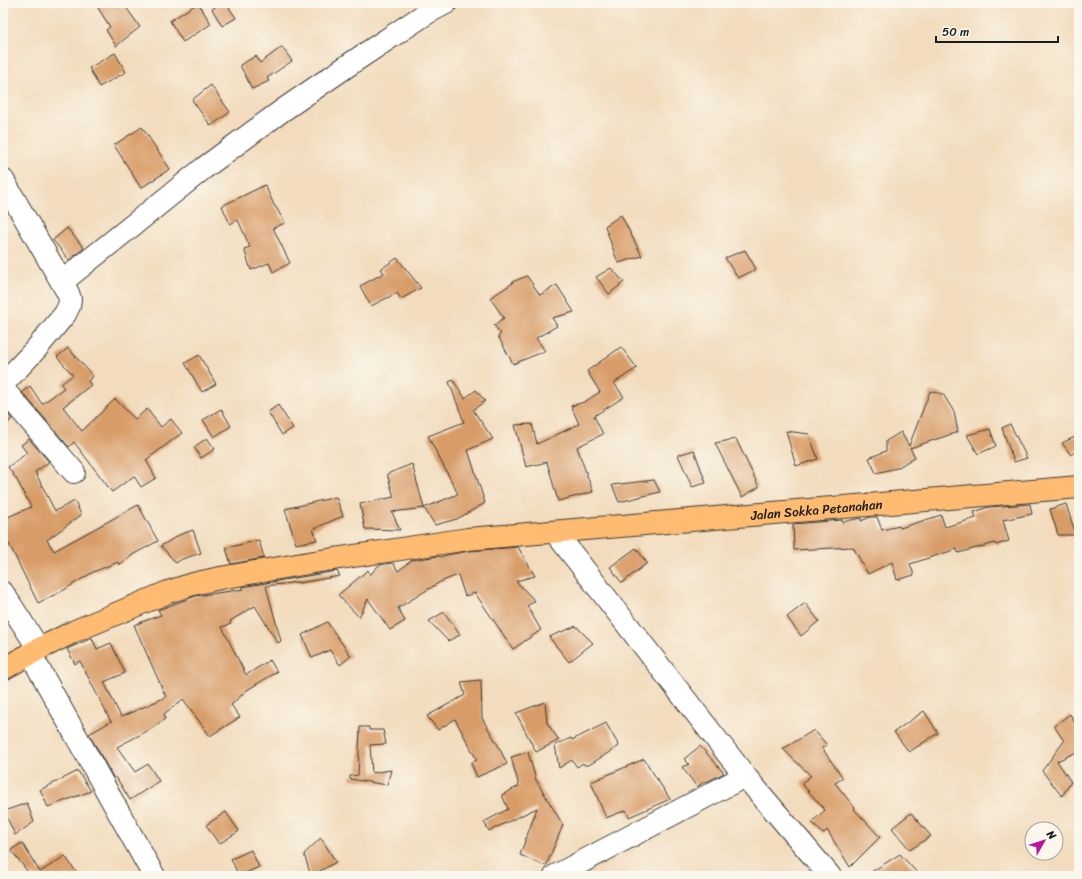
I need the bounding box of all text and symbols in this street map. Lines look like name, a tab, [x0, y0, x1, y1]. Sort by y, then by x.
scale bar	[936, 18, 1058, 44]
text: 50 m	[942, 21, 969, 43]
street label: Jalan Sokka Petanahan	[749, 492, 883, 526]
north arrow	[1024, 821, 1064, 861]
text: N	[1041, 825, 1061, 844]

